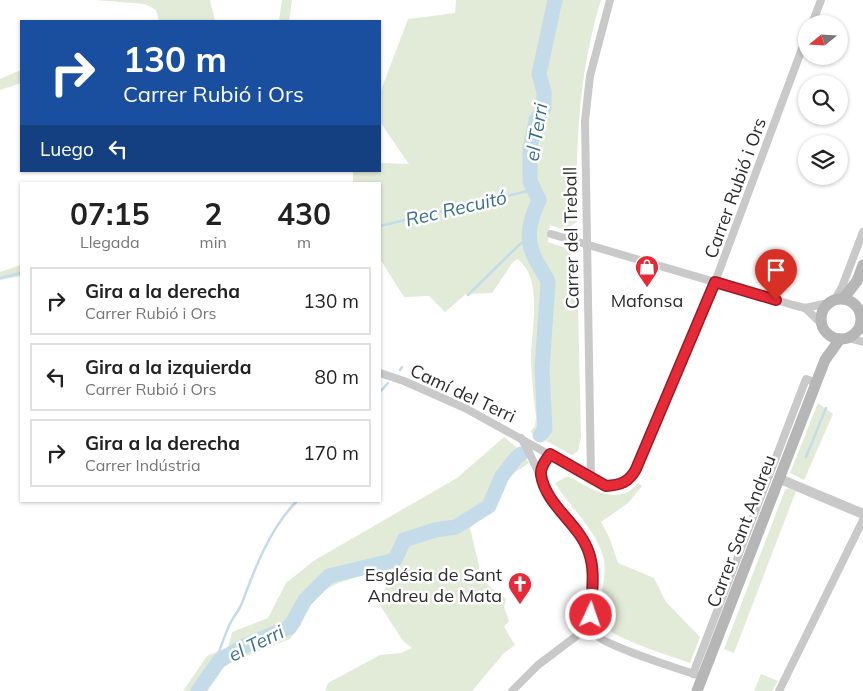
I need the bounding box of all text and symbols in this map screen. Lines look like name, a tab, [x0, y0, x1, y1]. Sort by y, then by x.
north arrow	[798, 15, 848, 65]
map controls	[798, 15, 848, 185]
text: 130 m	[123, 37, 227, 81]
icon: right	[40, 40, 105, 105]
button: search	[798, 75, 848, 125]
text: Carrer Rubió i Ors	[123, 80, 304, 108]
water label: el Terri	[520, 101, 553, 163]
street label: Carrer Rubió i Ors	[699, 114, 771, 261]
icon: left	[104, 135, 132, 163]
button: layers	[798, 135, 848, 185]
text: Luego	[40, 137, 94, 161]
street label: Carrer del Treball	[558, 167, 584, 309]
water label: Rec Recuitó	[403, 185, 509, 231]
text: 07:15	[70, 195, 150, 233]
text: 2	[204, 195, 222, 233]
text: 430	[277, 195, 331, 233]
text: Llegada	[80, 232, 140, 252]
text: min	[200, 232, 227, 252]
text: m	[297, 232, 311, 252]
pin	[755, 249, 797, 300]
shop icon: Mafonsa	[634, 254, 660, 288]
icon: arrive	[762, 256, 790, 284]
text: Gira a la derecha	[85, 279, 240, 303]
icon: right	[42, 287, 70, 315]
text: 130 m	[303, 289, 359, 313]
place label: Mafonsa	[611, 289, 683, 312]
text: Carrer Rubió i Ors	[85, 303, 217, 323]
text: Gira a la izquierda	[85, 355, 251, 379]
street label: Camí del Terri	[407, 359, 519, 427]
icon: left	[42, 363, 70, 391]
text: 80 m	[315, 365, 359, 389]
text: Carrer Rubió i Ors	[85, 379, 217, 399]
text: Gira a la derecha	[85, 431, 240, 455]
icon: right	[42, 439, 70, 467]
text: 170 m	[303, 441, 359, 465]
street label: Carrer Sant Andreu	[701, 451, 781, 611]
text: Carrer Indústria	[85, 455, 201, 475]
place label: Església de Sant Andreu de Mata	[365, 563, 502, 607]
church icon: Església de Sant Andreu de Mata	[507, 571, 533, 605]
position arrow	[564, 588, 616, 640]
water label: el Terri	[224, 619, 288, 667]

